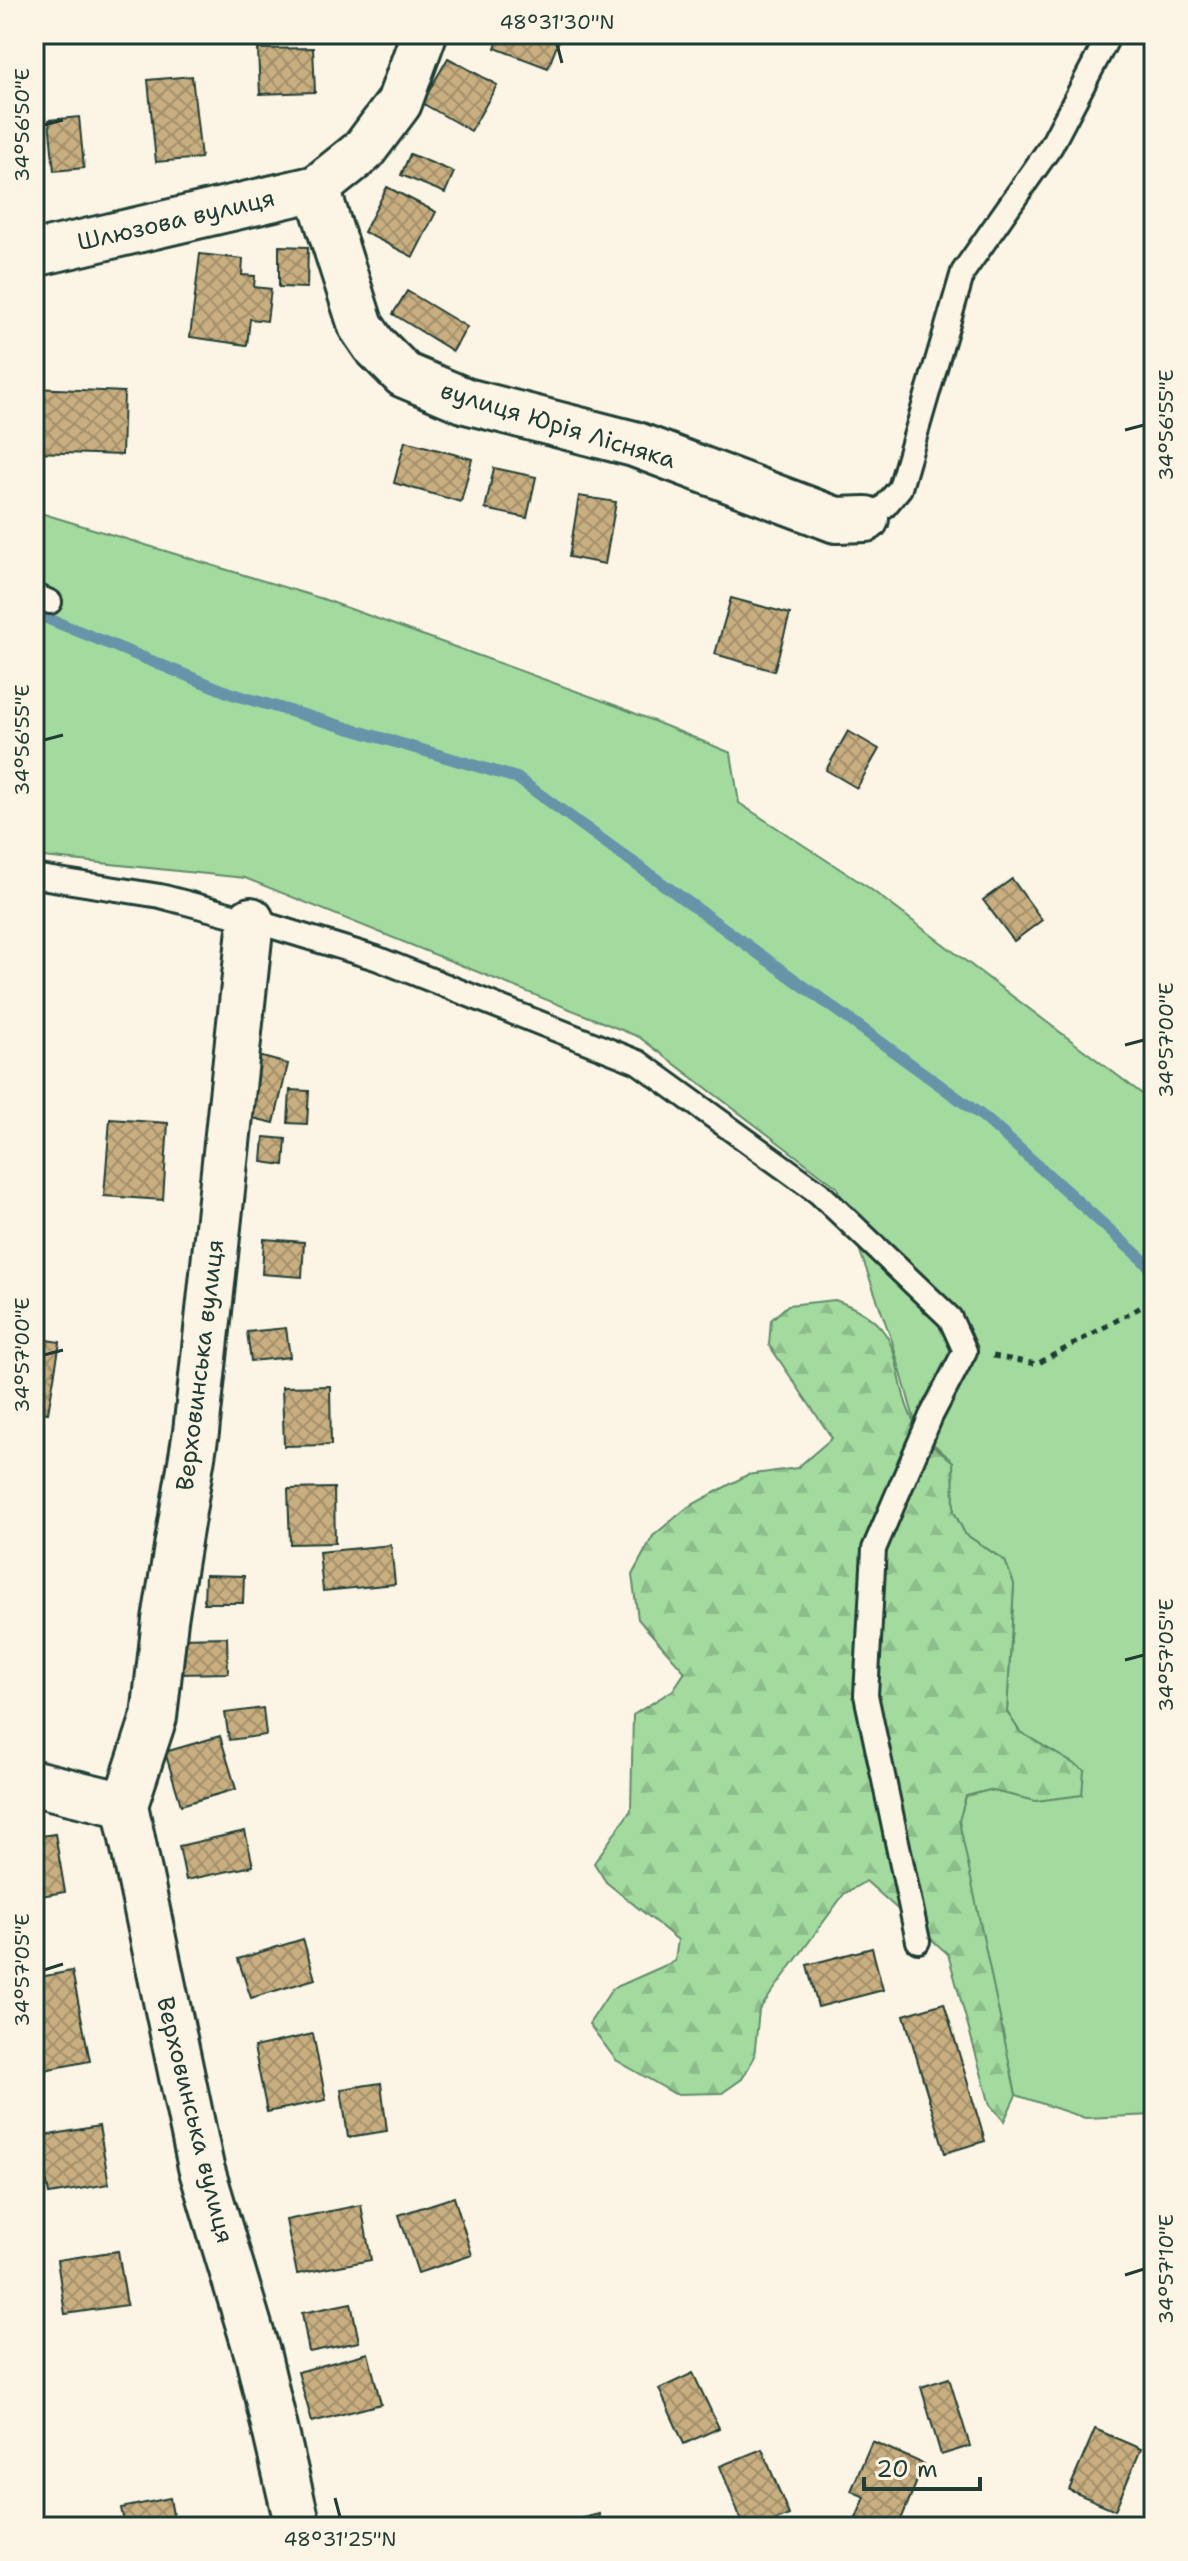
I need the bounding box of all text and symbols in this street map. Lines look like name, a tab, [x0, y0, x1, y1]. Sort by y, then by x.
text: 48°31'30"N	[500, 9, 614, 35]
text: 34°56'50"E	[9, 68, 35, 182]
street label: Шлюзова вулиця	[74, 182, 278, 258]
text: 34°56'55"E	[1153, 369, 1179, 481]
street label: вулиця Юрія Лісняка	[437, 374, 679, 476]
text: 34°56'55"E	[9, 684, 35, 796]
text: 34°57'00"E	[1153, 982, 1179, 1098]
street label: Верховинська вулиця	[169, 1238, 231, 1492]
text: 34°57'00"E	[9, 1297, 35, 1413]
text: 34°57'05"E	[1153, 1598, 1179, 1712]
text: 34°57'05"E	[9, 1913, 35, 2027]
street label: Верховинська вулиця	[149, 1993, 241, 2247]
text: 34°57'10"E	[1153, 2214, 1179, 2324]
scale bar	[864, 2441, 980, 2491]
text: 20 m	[876, 2453, 938, 2485]
text: 48°31'25"N	[284, 2526, 396, 2552]

